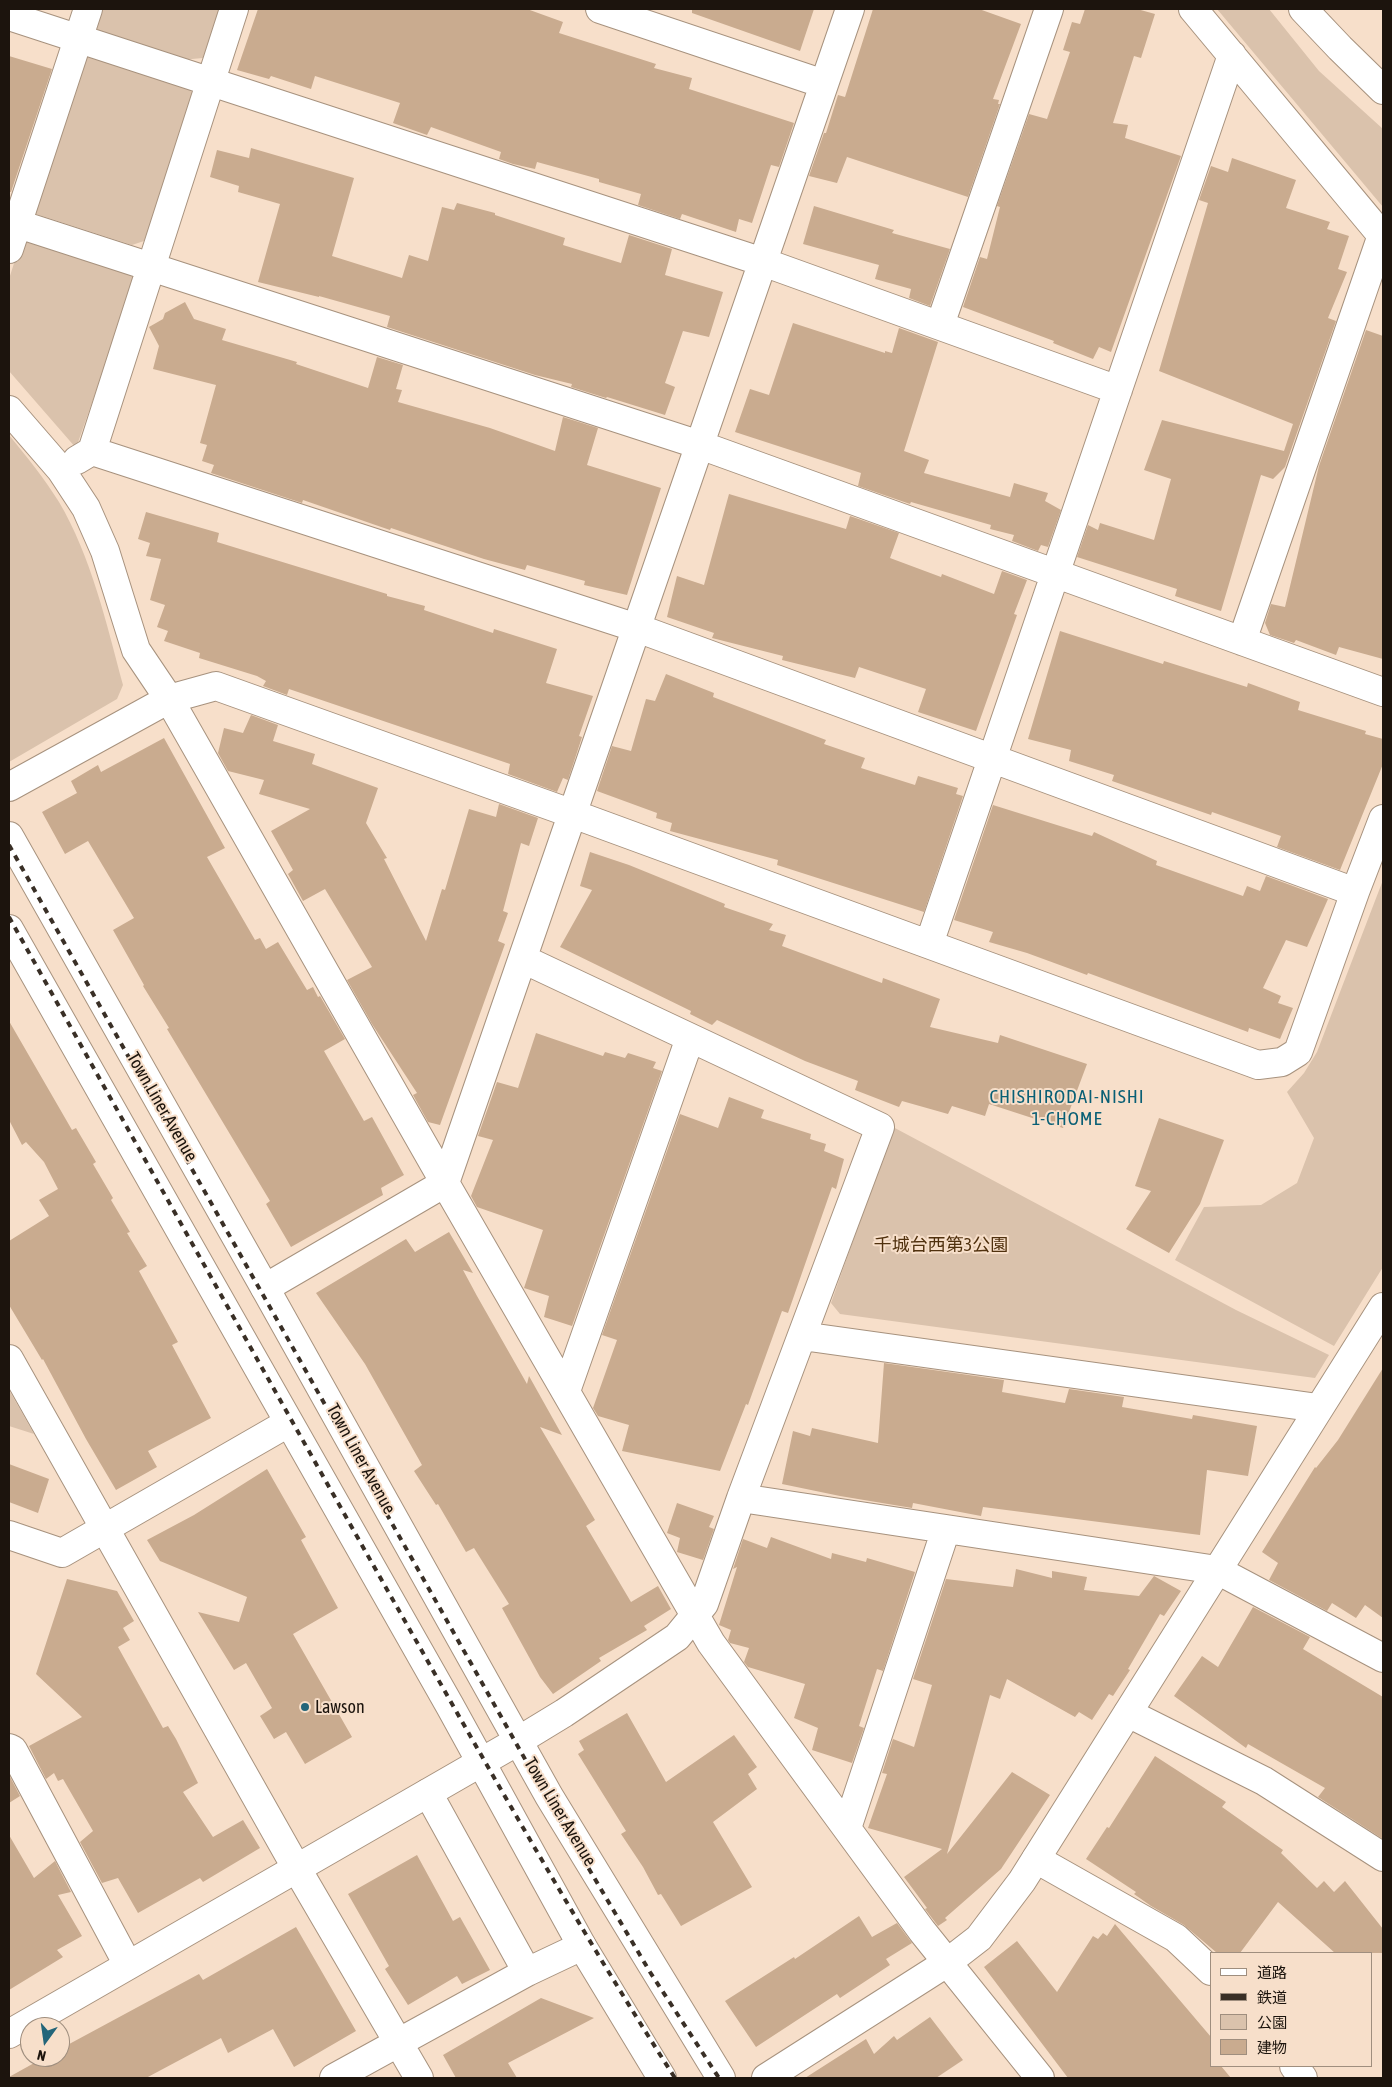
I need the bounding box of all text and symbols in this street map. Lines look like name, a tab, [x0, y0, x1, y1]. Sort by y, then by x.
street label: Town Liner Avenue	[122, 1048, 202, 1166]
district label: CHISHIRODAI-NISHI 1-CHOME	[987, 1086, 1147, 1130]
park label: 千城台西第3公園	[874, 1234, 1008, 1256]
street label: Town Liner Avenue	[322, 1400, 400, 1518]
place label: Lawson	[315, 1696, 365, 1718]
marker: Lawson	[299, 1701, 311, 1713]
street label: Town Liner Avenue	[519, 1754, 601, 1870]
legend	[1210, 1952, 1372, 2067]
text: 道路	[1257, 1964, 1287, 1981]
text: 鉄道	[1257, 1989, 1287, 2006]
text: 公園	[1257, 2014, 1287, 2031]
north arrow	[20, 2017, 70, 2067]
text: 建物	[1257, 2039, 1287, 2056]
text: N	[36, 2047, 48, 2064]

